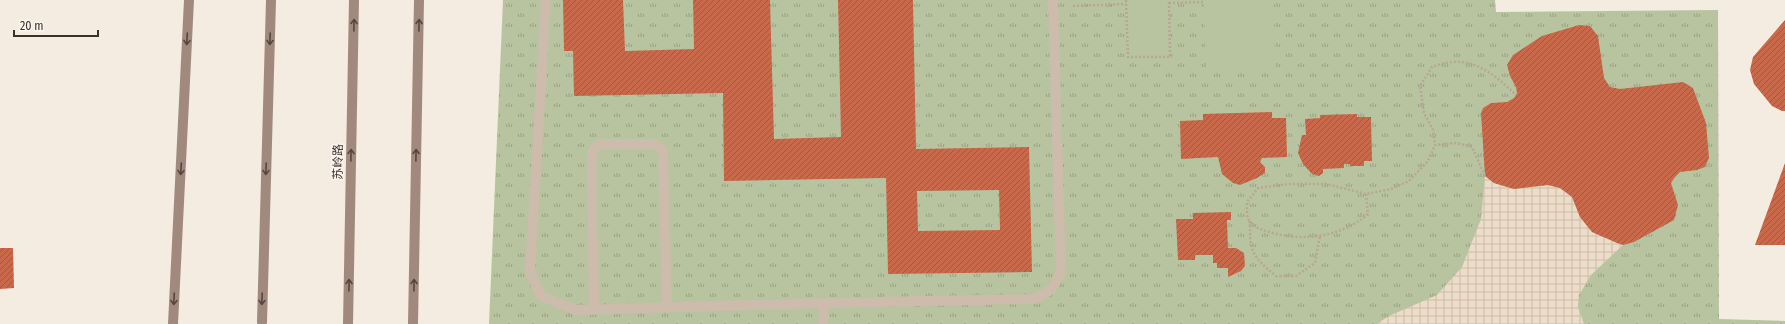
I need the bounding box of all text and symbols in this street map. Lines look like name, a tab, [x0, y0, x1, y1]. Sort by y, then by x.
scale bar	[14, 12, 98, 38]
text: 20 m	[20, 19, 44, 33]
one-way arrow	[350, 19, 358, 32]
one-way arrow	[415, 19, 423, 32]
one-way arrow	[184, 32, 191, 45]
one-way arrow	[266, 32, 274, 45]
street label: 苏岭路	[331, 144, 345, 180]
one-way arrow	[348, 149, 355, 162]
one-way arrow	[413, 149, 420, 162]
one-way arrow	[177, 162, 184, 175]
one-way arrow	[262, 162, 270, 175]
one-way arrow	[345, 279, 353, 292]
one-way arrow	[410, 279, 418, 292]
one-way arrow	[170, 292, 177, 305]
one-way arrow	[259, 292, 266, 305]

